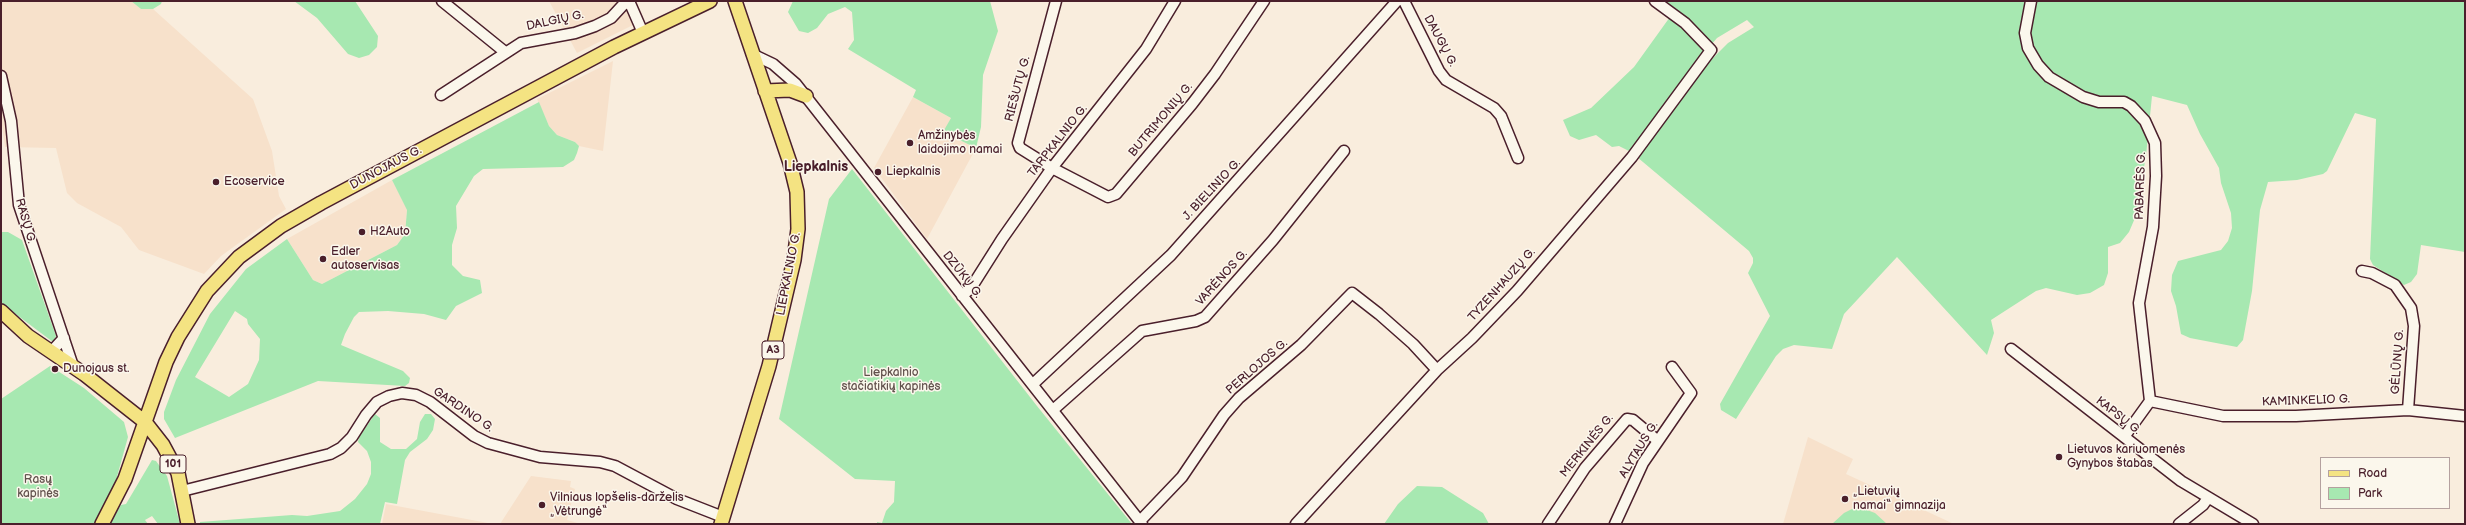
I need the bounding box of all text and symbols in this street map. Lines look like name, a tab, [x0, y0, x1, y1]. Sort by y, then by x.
street label: DALGIŲ G.	[525, 8, 585, 34]
street label: DAUGŲ G.	[1420, 13, 1460, 69]
street label: RIEŠUTŲ G.	[1002, 55, 1034, 123]
street label: BUTRIMONIŲ G.	[1126, 80, 1196, 160]
street label: TARPKALNIO G.	[1025, 102, 1091, 180]
place label: Amžinybės laidojimo namai	[918, 129, 1002, 157]
marker: Amžinybės laidojimo namai	[905, 138, 915, 148]
street label: DUNOJAUS G.	[348, 143, 424, 193]
street label: PABARĖS G.	[2133, 152, 2149, 220]
street label: J. BIELINIO G.	[1180, 156, 1244, 224]
district label: Liepkalnis	[784, 159, 848, 175]
place label: Liepkalnis	[886, 165, 940, 179]
marker: Liepkalnis	[873, 167, 883, 177]
place label: Ecoservice	[224, 175, 285, 189]
marker: Ecoservice	[211, 177, 221, 187]
street label: RASŲ G.	[12, 197, 38, 245]
place label: H2Auto	[370, 225, 410, 239]
marker: H2Auto	[357, 227, 367, 237]
street label: LIEPKALNIO G.	[774, 231, 804, 317]
place label: Edler autoservisas	[331, 245, 399, 273]
street label: TYZENHAUZŲ G.	[1465, 245, 1539, 325]
street label: VARĖNOS G.	[1193, 247, 1251, 309]
street label: DZŪKŲ G.	[939, 249, 985, 301]
marker: Edler autoservisas	[318, 254, 328, 264]
street label: GĖLŪNŲ G.	[2389, 329, 2407, 395]
street label: PERLOJOS G.	[1223, 336, 1291, 398]
road number: A3	[762, 341, 784, 359]
place label: Dunojaus st.	[63, 362, 129, 376]
marker: Dunojaus st.	[50, 364, 60, 374]
park label: Liepkalnio stačiatikių kapinės	[842, 366, 940, 394]
street label: GARDINO G.	[430, 385, 496, 435]
street label: KAMINKELIO G.	[2262, 392, 2350, 410]
street label: KAPSŲ G.	[2093, 394, 2143, 438]
street label: MERKINĖS G.	[1557, 412, 1617, 480]
street label: ALYTAUS G.	[1616, 419, 1662, 481]
place label: Lietuvos kariuomenės Gynybos štabas	[2067, 443, 2185, 471]
marker: Lietuvos kariuomenės Gynybos štabas	[2054, 452, 2064, 462]
road number: 101	[160, 455, 186, 473]
legend	[2320, 457, 2450, 509]
text: Road	[2358, 466, 2387, 481]
park label: Rasų kapinės	[17, 473, 59, 501]
place label: „Lietuvių namai“ gimnazija	[1853, 485, 1946, 513]
text: Park	[2358, 486, 2382, 501]
place label: Vilniaus lopšelis-darželis „Vėtrungė“	[550, 491, 684, 519]
marker: „Lietuvių namai“ gimnazija	[1840, 494, 1850, 504]
marker: Vilniaus lopšelis-darželis „Vėtrungė“	[537, 500, 547, 510]

